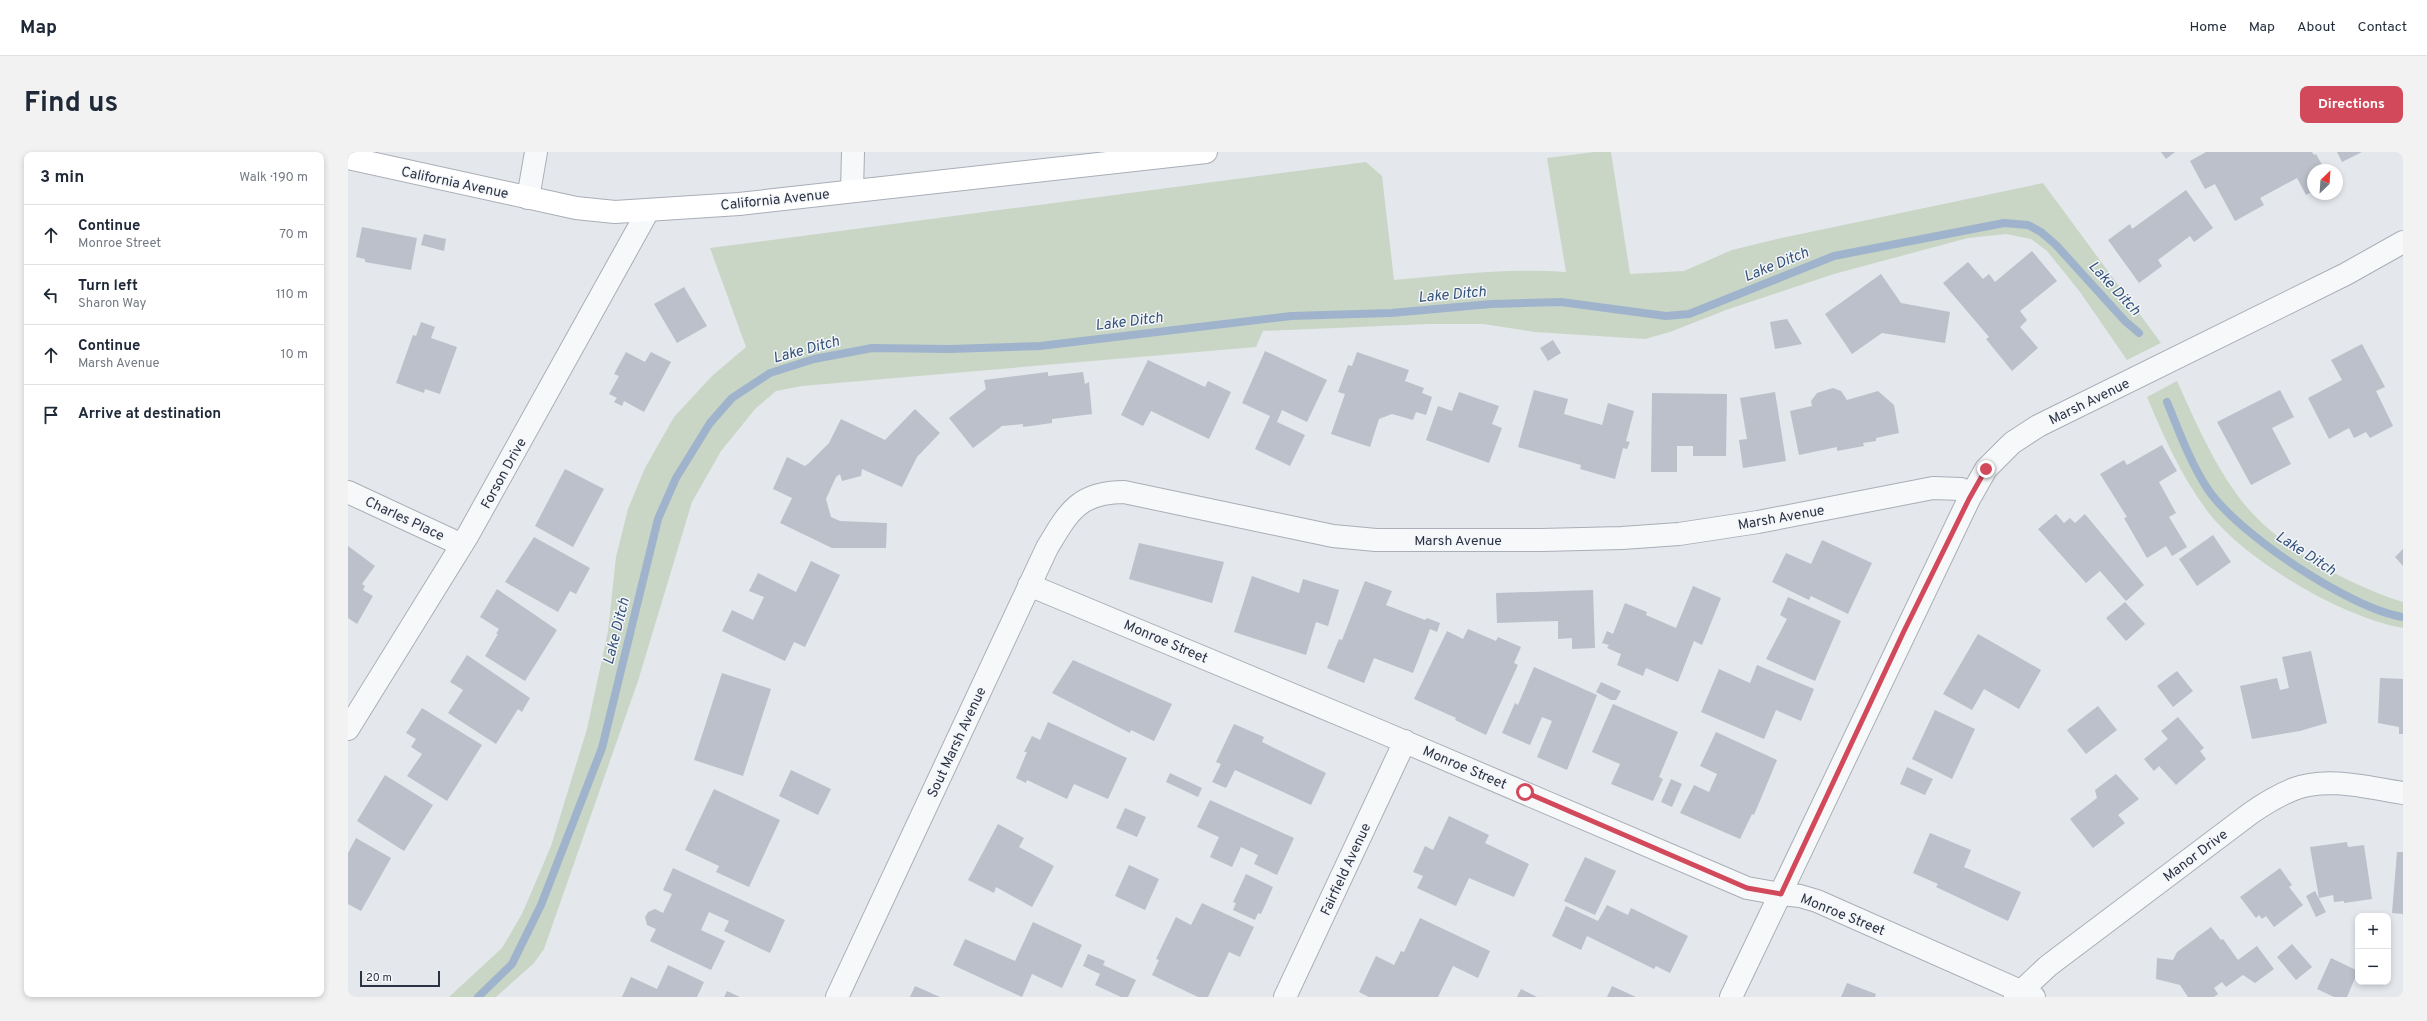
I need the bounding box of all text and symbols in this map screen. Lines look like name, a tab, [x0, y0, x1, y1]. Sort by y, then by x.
text: Map	[20, 16, 57, 40]
text: Home	[2190, 19, 2227, 36]
text: Map	[2249, 19, 2275, 36]
text: About	[2297, 19, 2336, 36]
text: Contact	[2358, 19, 2407, 36]
text: Find us	[24, 86, 118, 122]
button: Directions	[2300, 86, 2403, 123]
street label: California Avenue	[399, 164, 510, 203]
north arrow	[2307, 164, 2343, 200]
text: 3 min	[40, 167, 84, 189]
text: Walk · 190 m	[239, 170, 308, 186]
street label: California Avenue	[720, 186, 830, 215]
text: Continue	[78, 217, 140, 236]
icon: ahead	[40, 224, 62, 246]
text: 70 m	[279, 227, 308, 243]
text: Monroe Street	[78, 236, 161, 252]
water label: Lake Ditch	[1741, 244, 1812, 287]
water label: Lake Ditch	[2084, 258, 2144, 320]
text: Turn left	[78, 277, 138, 296]
water label: Lake Ditch	[1417, 283, 1487, 308]
icon: left	[40, 284, 62, 306]
text: 110 m	[276, 287, 308, 303]
text: Sharon Way	[78, 296, 147, 312]
water label: Lake Ditch	[1094, 309, 1164, 336]
water label: Lake Ditch	[771, 332, 842, 368]
text: Continue	[78, 337, 140, 356]
icon: ahead	[40, 344, 62, 366]
text: 10 m	[281, 347, 308, 363]
text: Marsh Avenue	[78, 356, 159, 372]
street label: Marsh Avenue	[2047, 375, 2133, 429]
icon: arrive	[40, 404, 62, 426]
text: Arrive at destination	[78, 405, 221, 424]
street label: Forson Drive	[478, 435, 531, 512]
route end	[1977, 460, 1995, 478]
street label: Charles Place	[362, 494, 447, 545]
street label: Marsh Avenue	[1737, 502, 1826, 534]
water label: Lake Ditch	[2271, 528, 2339, 581]
street label: Marsh Avenue	[1414, 533, 1502, 550]
water label: Lake Ditch	[600, 596, 635, 667]
street label: Monroe Street	[1121, 617, 1210, 668]
street label: Sout Marsh Avenue	[924, 685, 990, 801]
street label: Monroe Street	[1420, 743, 1509, 794]
route start	[1516, 783, 1534, 801]
street label: Fairfield Avenue	[1318, 821, 1375, 919]
street label: Manor Drive	[2160, 827, 2231, 886]
street label: Monroe Street	[1798, 891, 1887, 940]
map controls	[2355, 913, 2391, 985]
button: +	[2355, 913, 2391, 949]
button: −	[2355, 949, 2391, 985]
scale bar	[360, 969, 440, 988]
text: 20 m	[366, 971, 392, 985]

